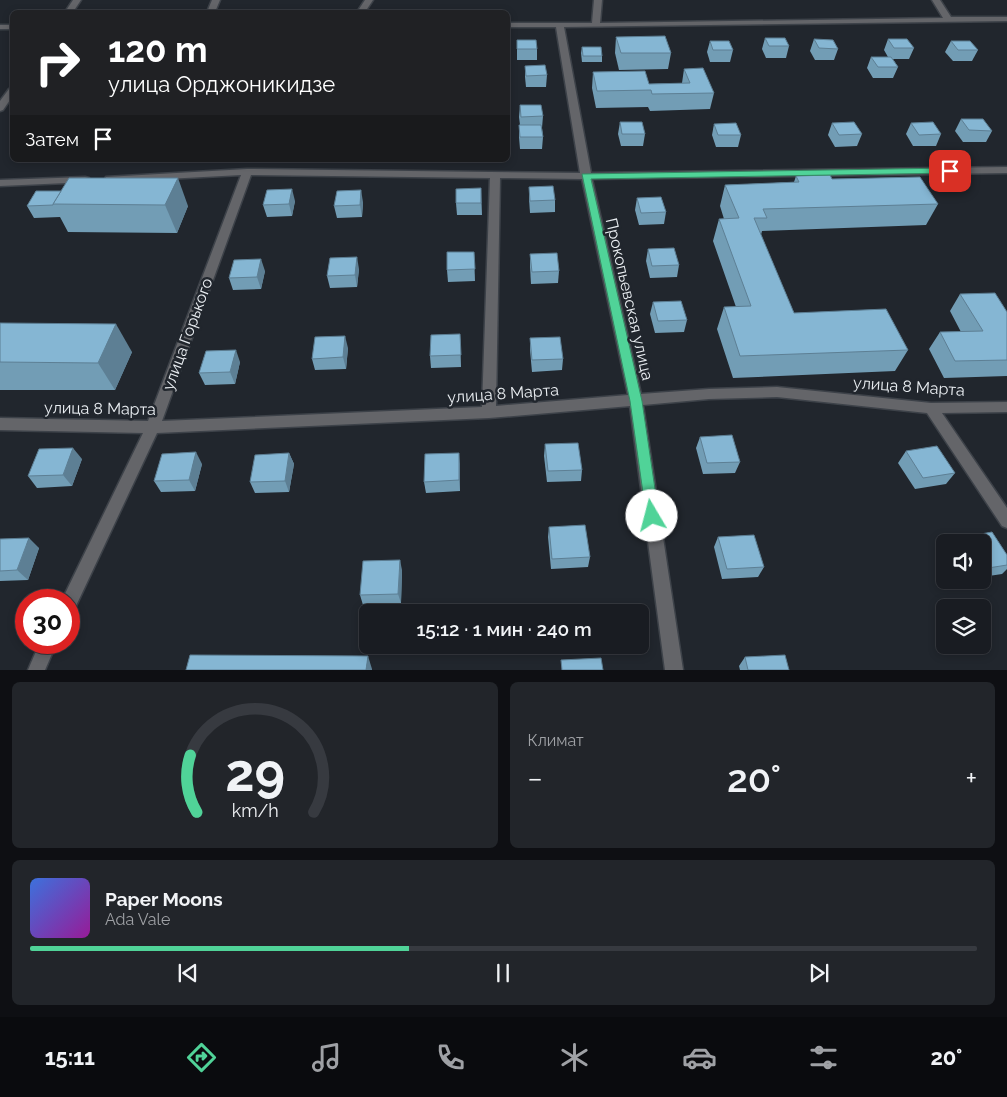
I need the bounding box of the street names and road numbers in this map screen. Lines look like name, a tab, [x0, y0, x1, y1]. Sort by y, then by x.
street label: Прокопьевская улица	[602, 216, 657, 382]
street label: улица Горького	[158, 275, 217, 393]
street label: улица 8 Марта	[853, 373, 965, 400]
street label: улица 8 Марта	[447, 380, 559, 407]
street label: улица 8 Марта	[44, 398, 156, 419]

